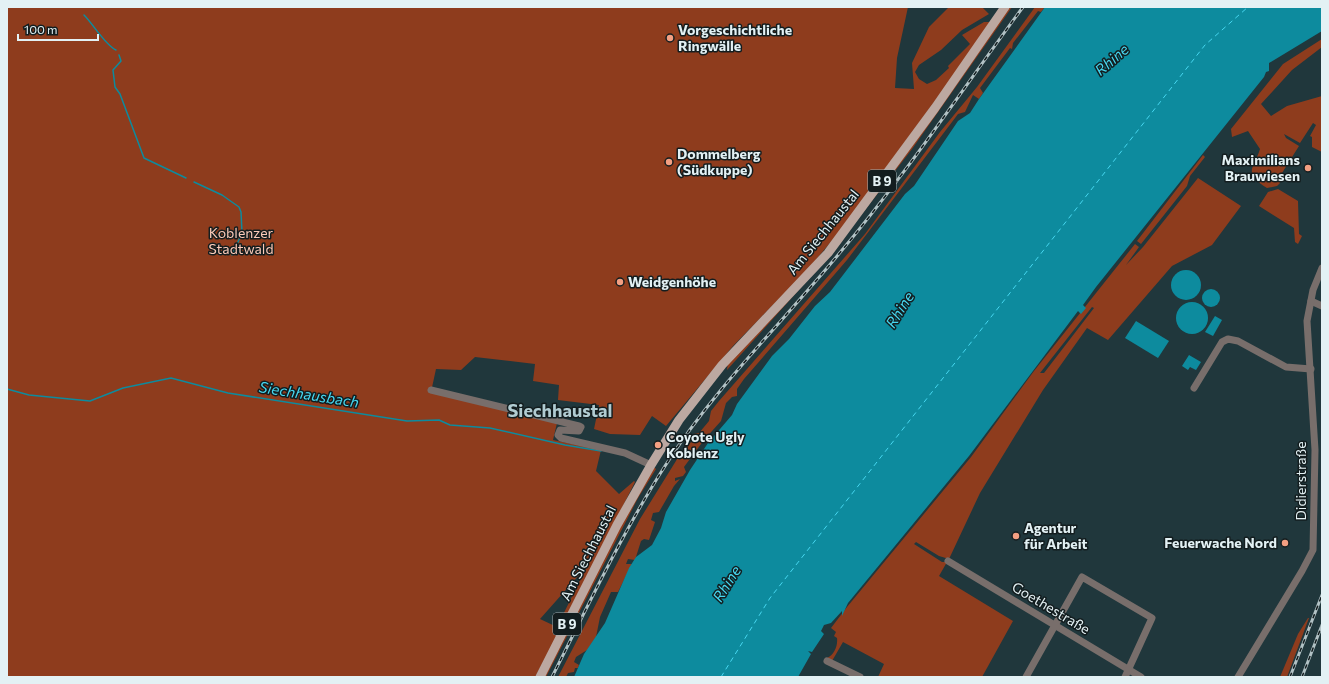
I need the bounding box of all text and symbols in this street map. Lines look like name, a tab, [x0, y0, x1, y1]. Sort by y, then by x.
scale bar	[18, 16, 98, 42]
place label: Vorgeschichtliche Ringwälle	[678, 21, 792, 54]
text: 100 m	[24, 22, 58, 36]
marker: Vorgeschichtliche Ringwälle	[665, 33, 675, 43]
water label: Rhine	[1091, 40, 1132, 79]
place label: Dommelberg (Südkuppe)	[677, 145, 761, 178]
place label: Maximilians Brauwiesen	[1222, 151, 1300, 184]
marker: Dommelberg (Südkuppe)	[664, 157, 674, 167]
marker: Maximilians Brauwiesen	[1303, 163, 1313, 173]
road number: B 9	[868, 170, 896, 192]
street label: Am Siechhaustal	[783, 186, 862, 278]
park label: Koblenzer Stadtwald	[209, 224, 274, 257]
place label: Weidgenhöhe	[628, 273, 716, 290]
marker: Weidgenhöhe	[615, 277, 625, 287]
water label: Rhine	[881, 288, 917, 331]
water label: Siechhausbach	[258, 377, 360, 411]
district label: Siechhaustal	[508, 399, 612, 421]
place label: Coyote Ugly Koblenz	[666, 428, 745, 461]
marker: Coyote Ugly Koblenz	[653, 440, 663, 450]
street label: Didierstraße	[1292, 441, 1309, 521]
street label: Am Siechhaustal	[556, 502, 619, 603]
place label: Agentur für Arbeit	[1024, 519, 1088, 552]
marker: Agentur für Arbeit	[1011, 531, 1021, 541]
place label: Feuerwache Nord	[1164, 534, 1277, 551]
marker: Feuerwache Nord	[1280, 538, 1290, 548]
water label: Rhine	[708, 562, 744, 605]
street label: Goethestraße	[1009, 578, 1093, 637]
road number: B 9	[553, 613, 581, 635]

